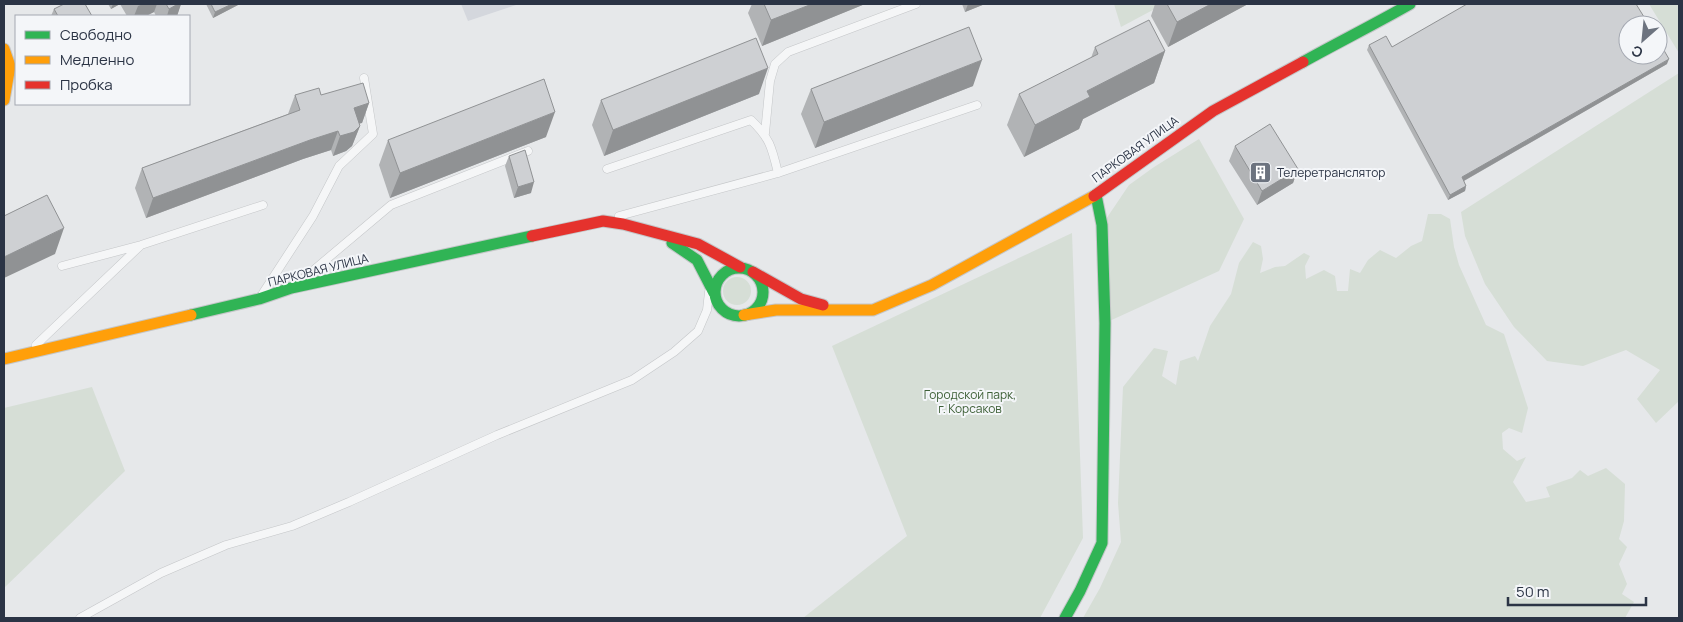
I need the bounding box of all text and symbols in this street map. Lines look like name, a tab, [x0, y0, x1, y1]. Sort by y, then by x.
legend	[15, 15, 190, 105]
north arrow	[1618, 15, 1668, 65]
text: Свободно	[60, 24, 132, 45]
text: С	[1628, 41, 1646, 63]
text: Медленно	[60, 49, 134, 70]
text: Пробка	[60, 74, 113, 95]
street label: ПАРКОВАЯ УЛИЦА	[1088, 112, 1182, 186]
building icon: Телеретранслятор	[1249, 160, 1273, 184]
place label: Телеретранслятор	[1277, 164, 1385, 181]
street label: ПАРКОВАЯ УЛИЦА	[266, 249, 370, 291]
park label: Городской парк, г. Корсаков	[924, 386, 1016, 417]
scale bar	[1508, 574, 1646, 606]
text: 50 m	[1516, 581, 1550, 602]

